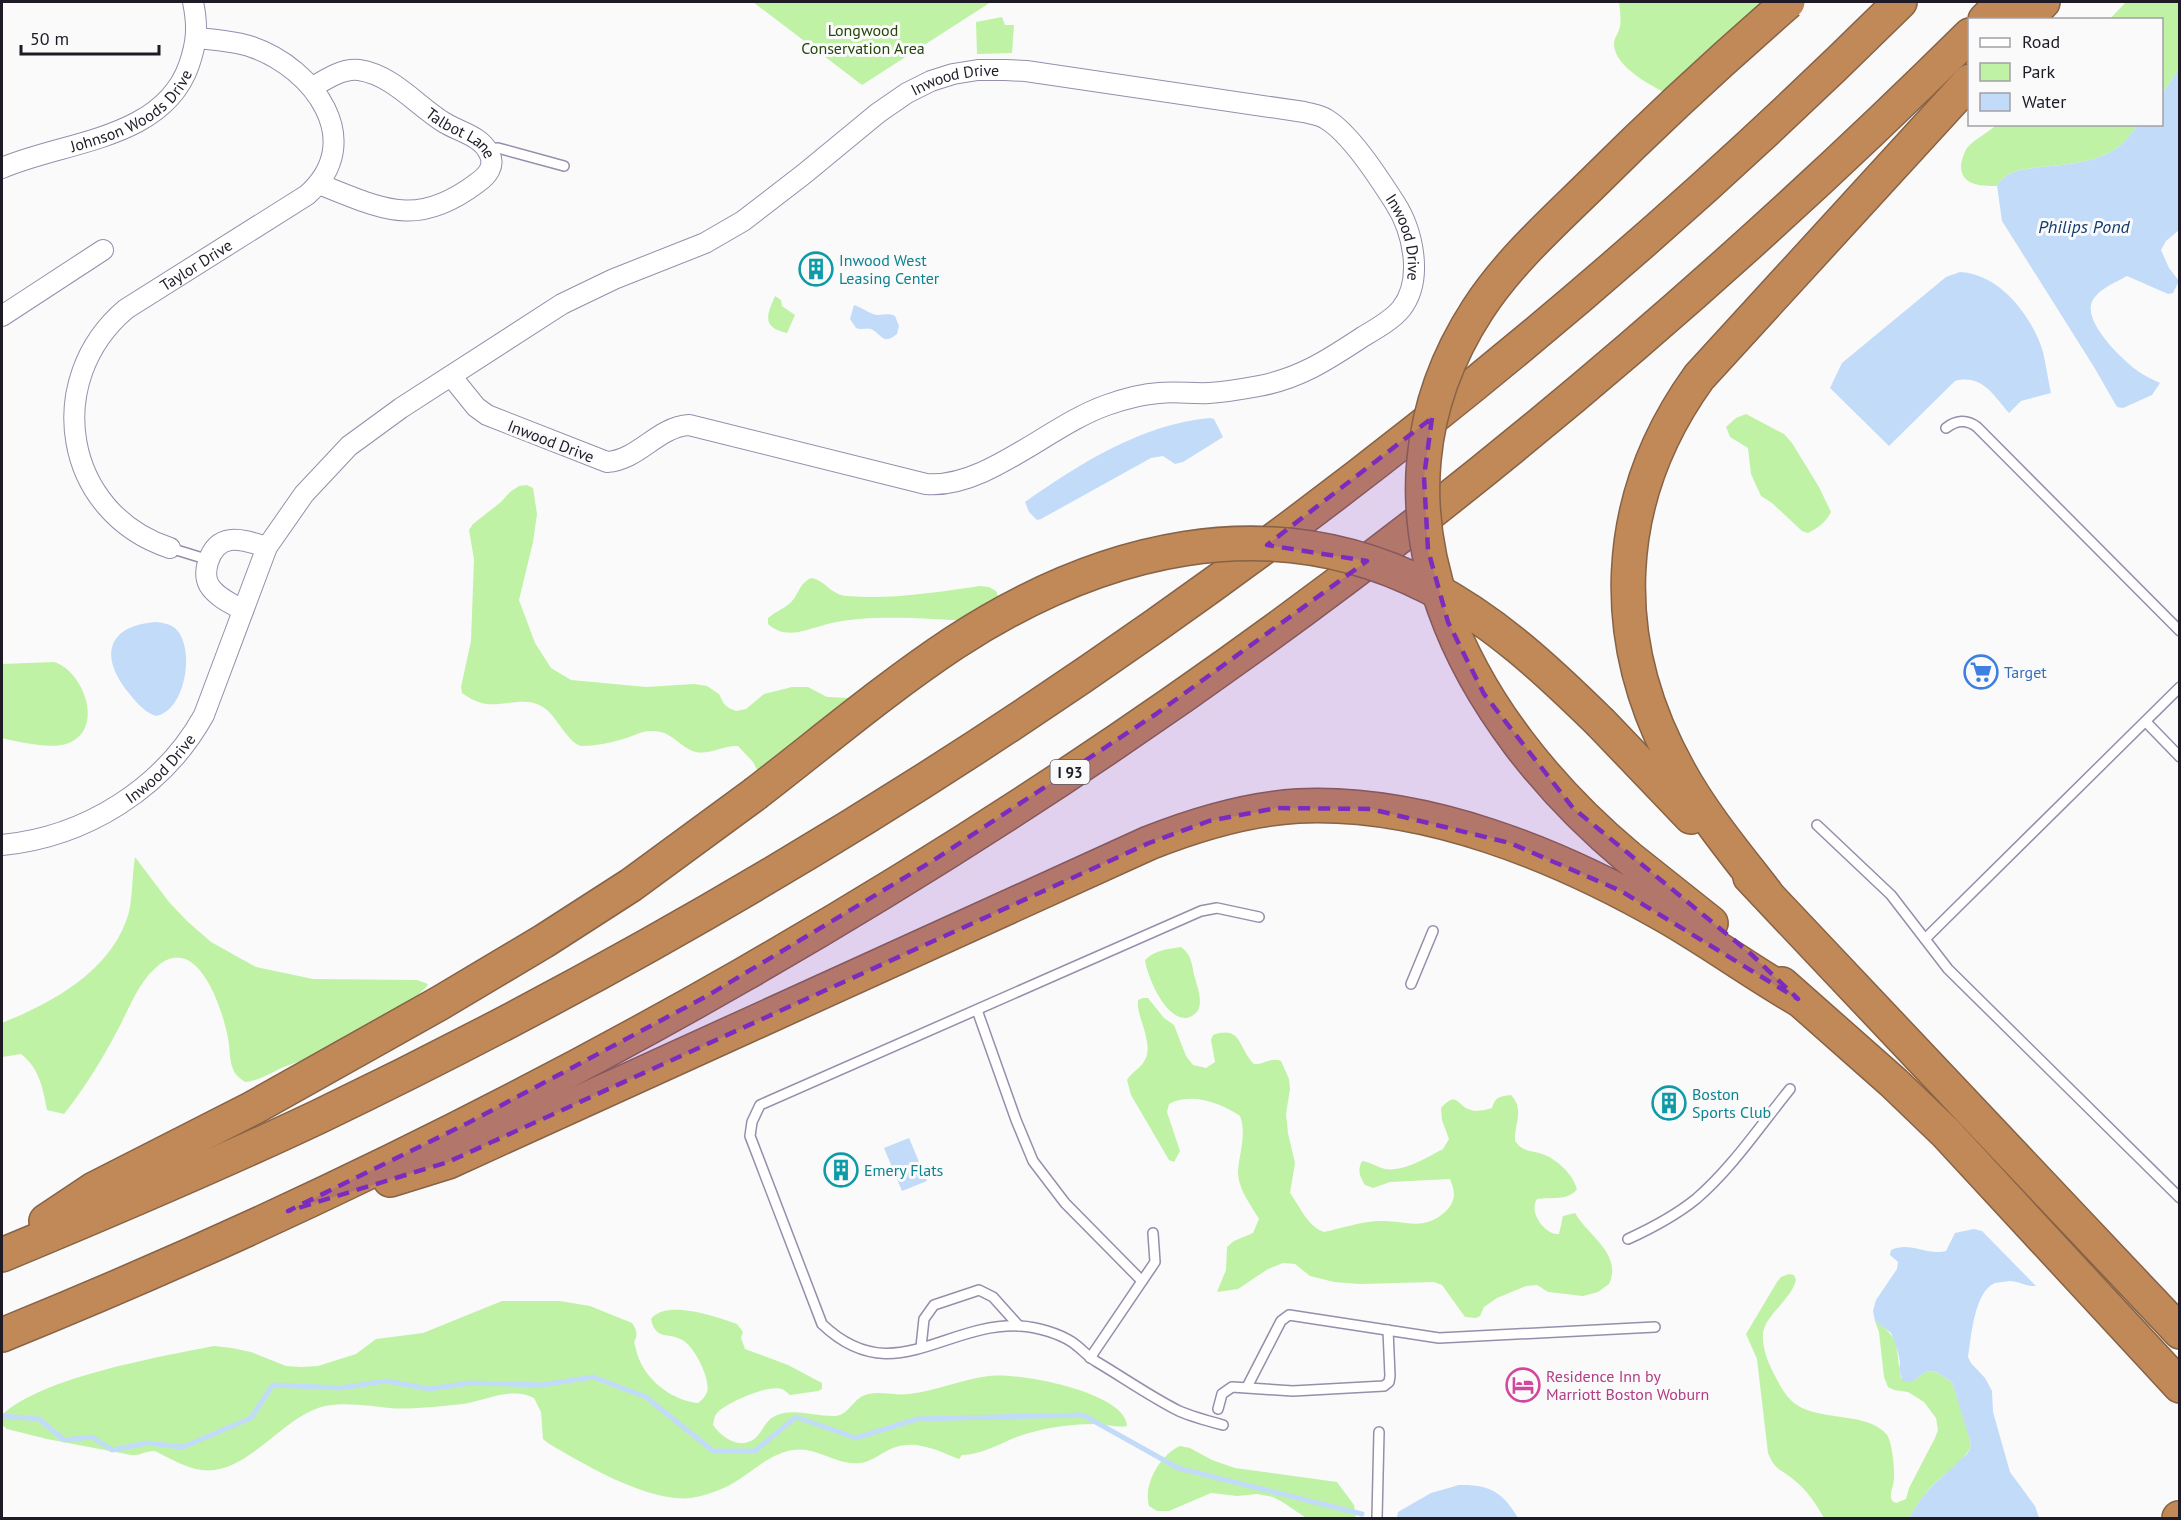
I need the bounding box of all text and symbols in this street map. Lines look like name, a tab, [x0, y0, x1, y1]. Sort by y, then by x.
scale bar	[21, 18, 159, 56]
legend	[1968, 18, 2163, 126]
park label: Longwood Conservation Area	[801, 20, 925, 58]
text: 50 m	[30, 27, 69, 50]
text: Road	[2022, 30, 2060, 53]
street label: Inwood Drive	[907, 60, 999, 100]
text: Park	[2022, 60, 2055, 83]
street label: Johnson Woods Drive	[67, 66, 196, 156]
text: Water	[2022, 90, 2066, 113]
street label: Talbot Lane	[422, 103, 500, 162]
street label: Inwood Drive	[1382, 190, 1424, 282]
water label: Philips Pond	[2038, 215, 2131, 238]
street label: Taylor Drive	[156, 235, 236, 295]
place label: Inwood West Leasing Center	[839, 250, 940, 288]
building icon: Inwood West Leasing Center	[798, 251, 834, 287]
street label: Inwood Drive	[505, 415, 597, 467]
supermarket icon: Target	[1963, 654, 1999, 690]
place label: Target	[2004, 662, 2047, 682]
street label: Inwood Drive	[121, 730, 199, 807]
road number: I 93	[1050, 760, 1090, 784]
place label: Boston Sports Club	[1692, 1084, 1771, 1122]
building icon: Boston Sports Club	[1651, 1085, 1687, 1121]
building icon: Emery Flats	[823, 1152, 859, 1188]
place label: Emery Flats	[864, 1160, 944, 1180]
place label: Residence Inn by Marriott Boston Woburn	[1546, 1366, 1709, 1404]
hotel icon: Residence Inn by Marriott Boston Woburn	[1505, 1367, 1541, 1403]

